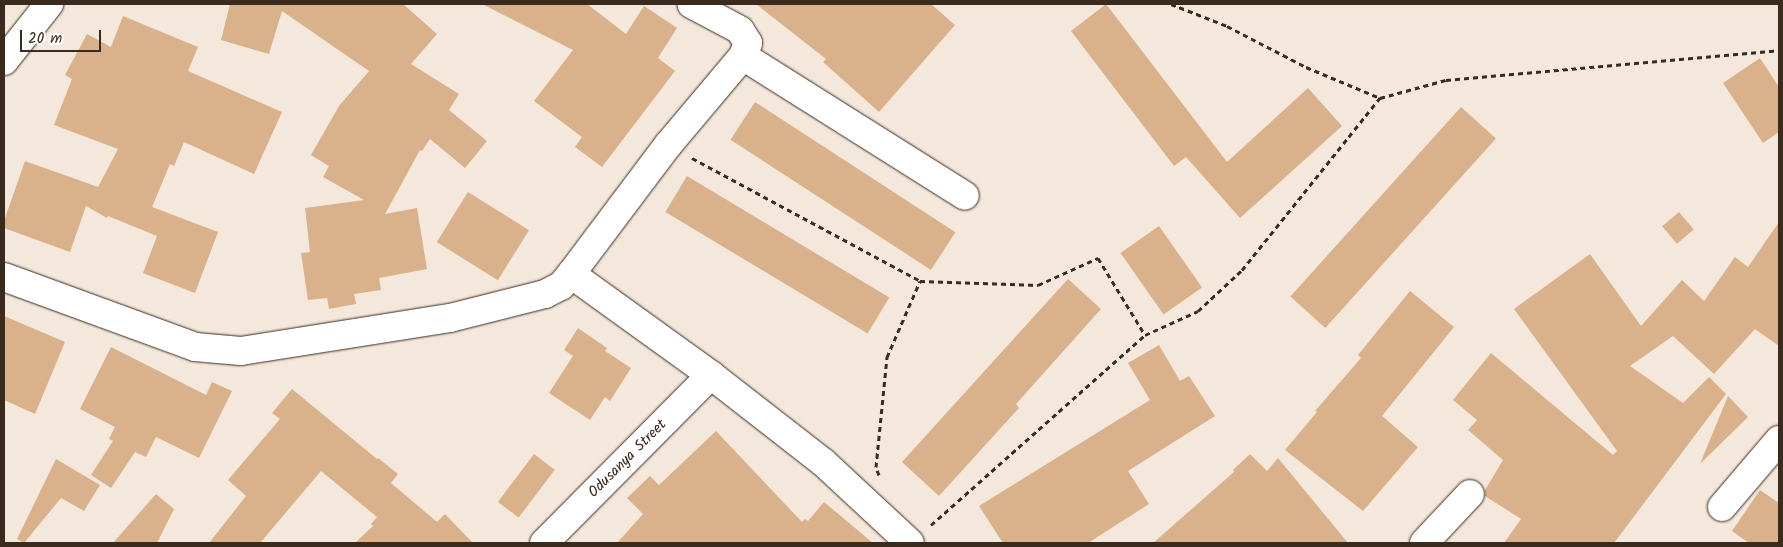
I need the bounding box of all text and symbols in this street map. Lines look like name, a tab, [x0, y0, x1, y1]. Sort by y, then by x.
scale bar	[22, 20, 104, 52]
text: 20 m	[28, 27, 62, 51]
street label: Odusanya Street	[585, 416, 671, 502]

